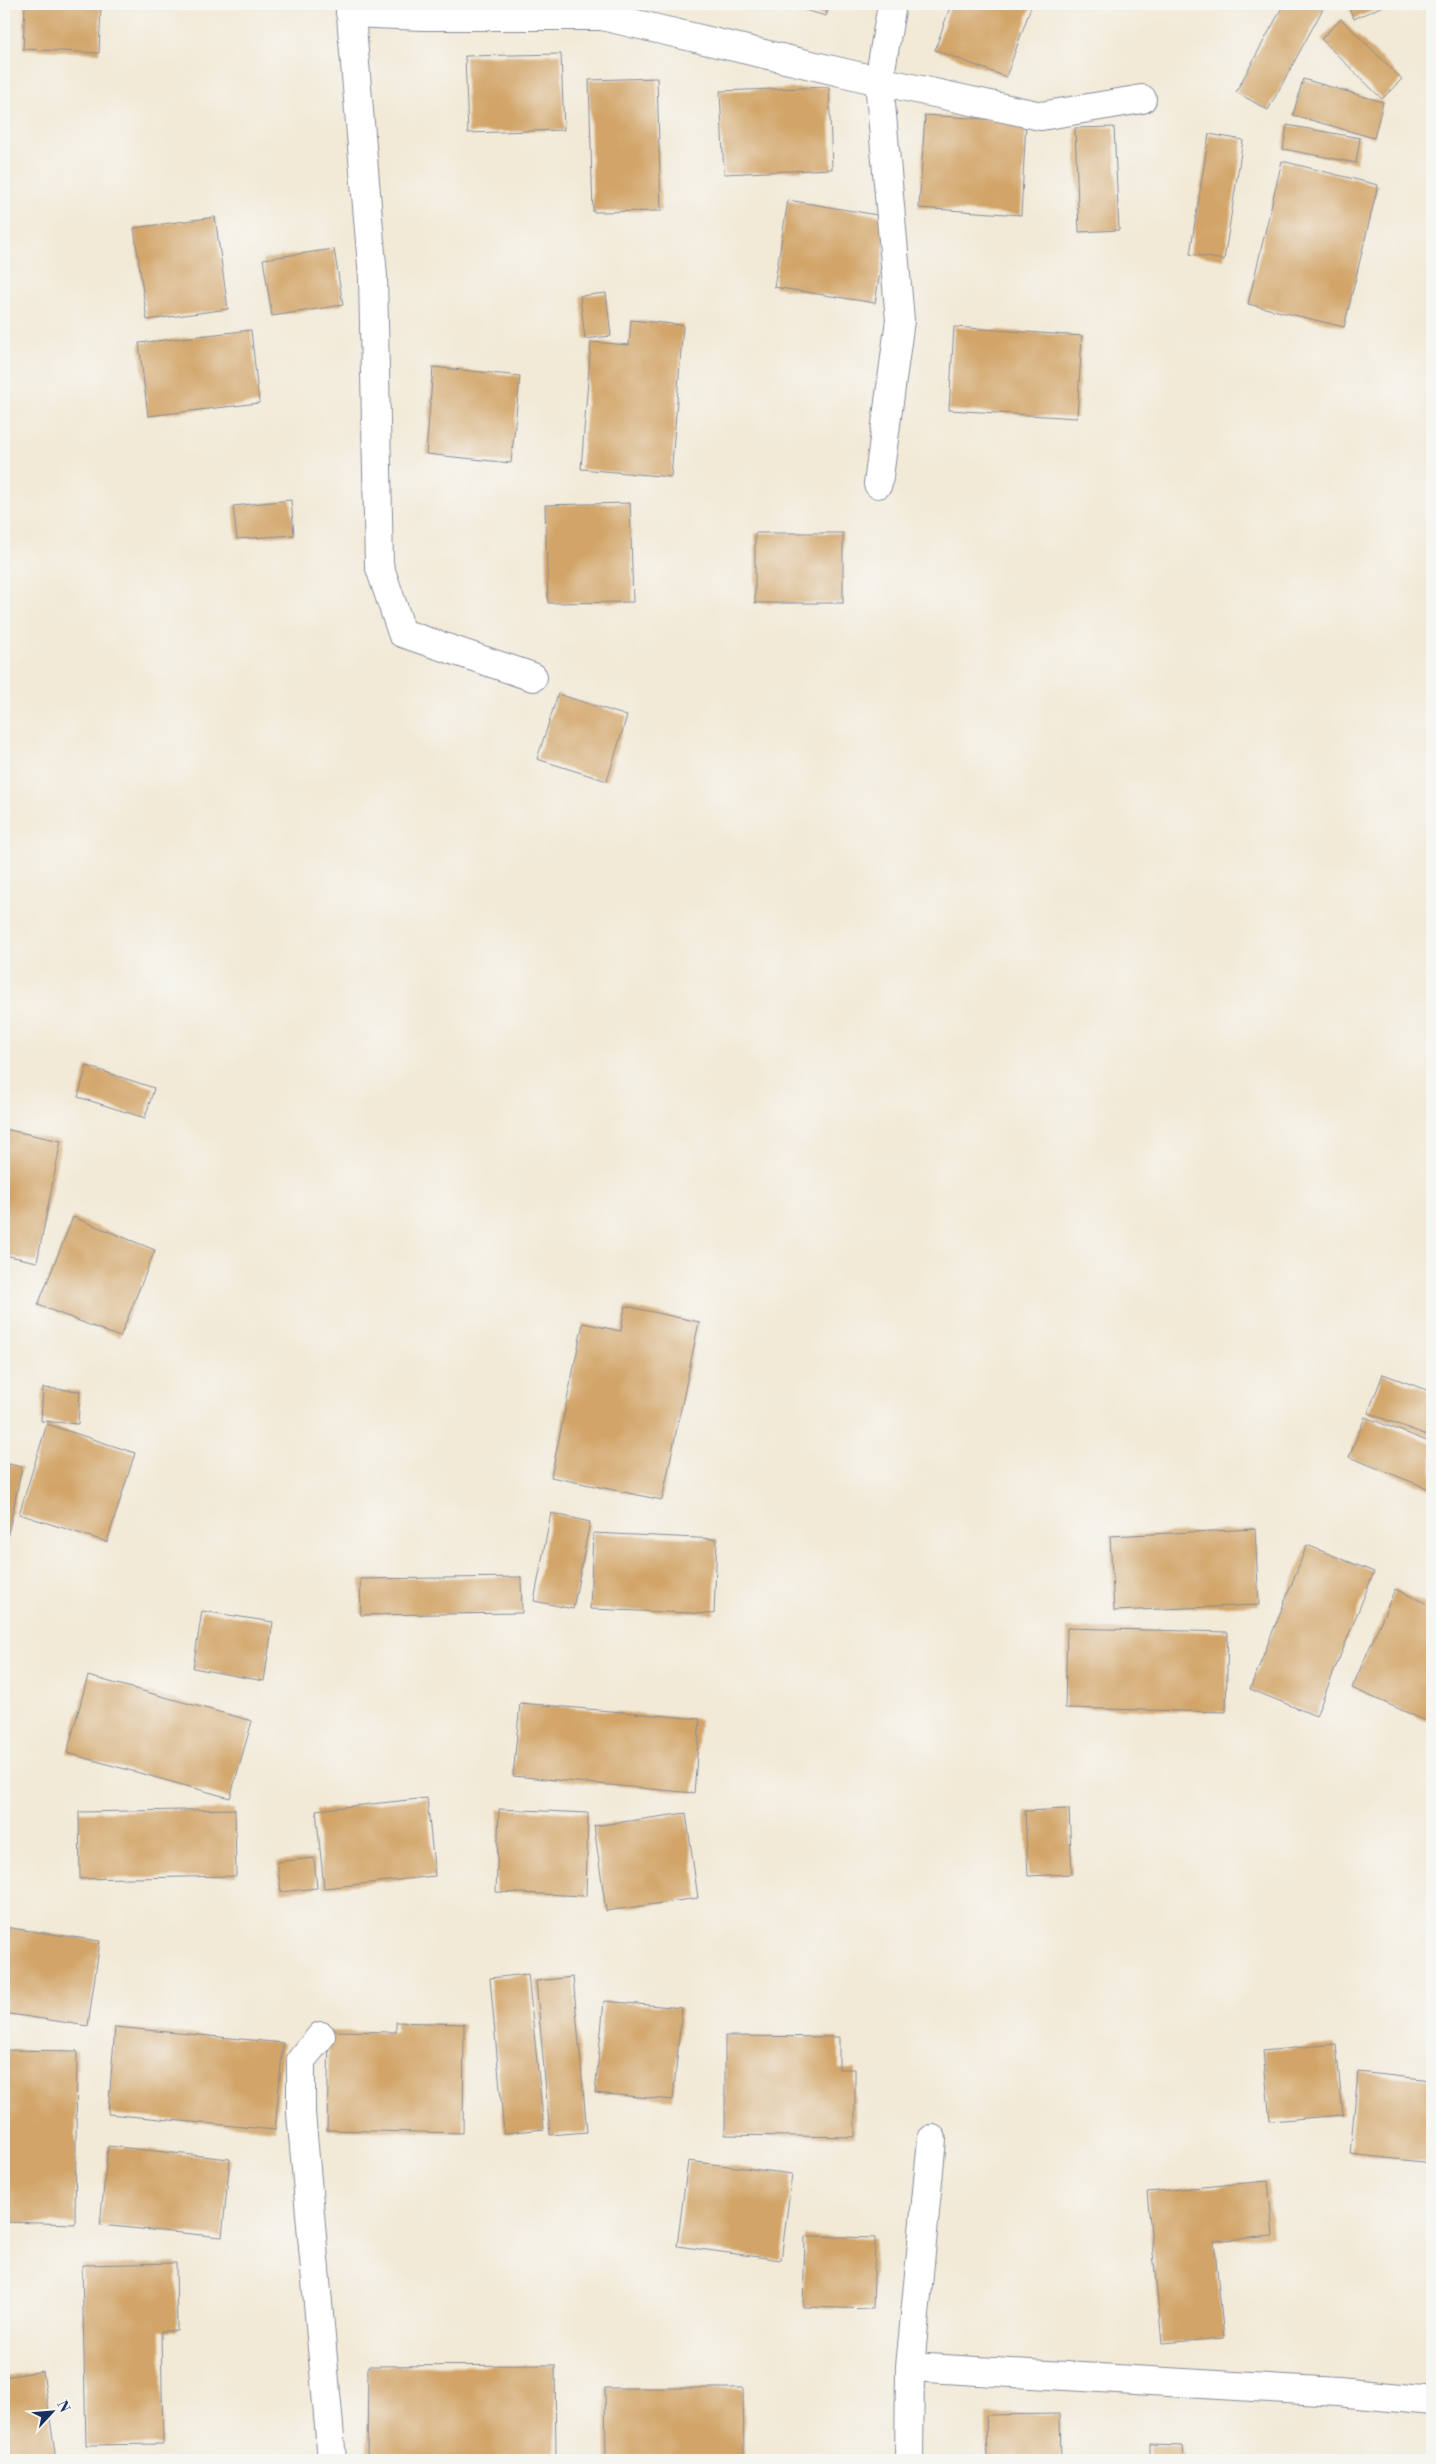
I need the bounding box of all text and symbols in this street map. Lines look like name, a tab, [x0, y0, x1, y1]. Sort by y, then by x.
north arrow	[28, 2386, 78, 2436]
text: N	[52, 2398, 73, 2416]

